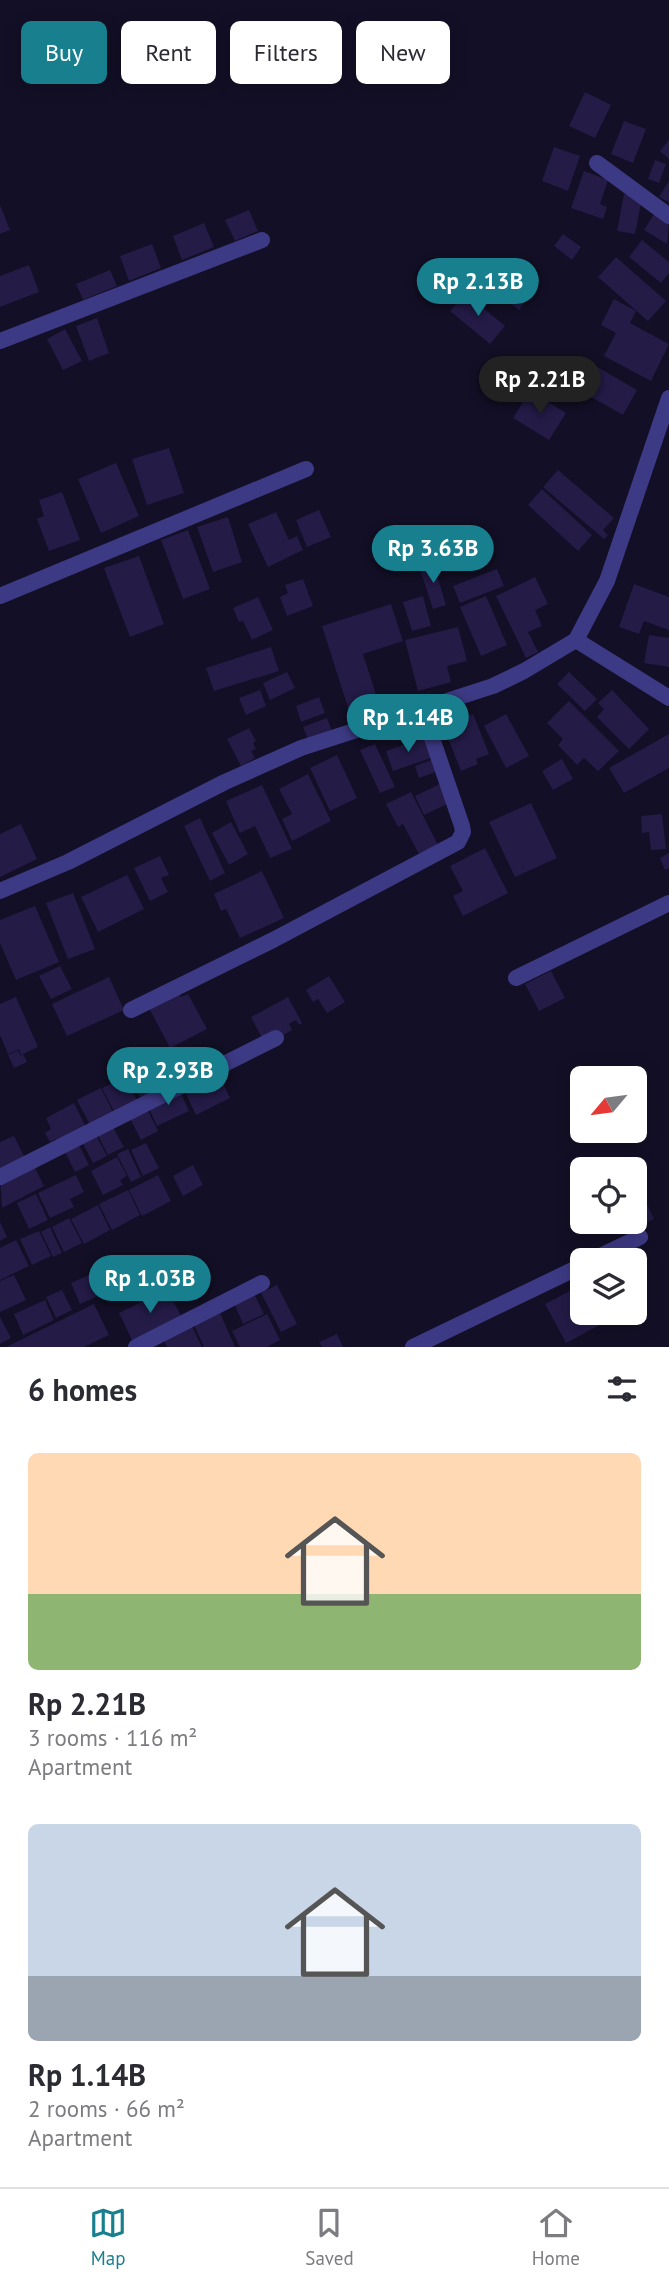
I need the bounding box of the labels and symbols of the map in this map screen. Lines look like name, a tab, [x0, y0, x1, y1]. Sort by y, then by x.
pin: Rp 2.13B	[406, 258, 550, 318]
pin: Rp 2.21B	[468, 356, 612, 416]
pin: Rp 3.63B	[361, 526, 505, 585]
pin: Rp 1.14B	[336, 694, 480, 754]
pin: Rp 2.93B	[96, 1048, 240, 1107]
north arrow	[570, 1066, 648, 1143]
pin: Rp 1.03B	[78, 1256, 222, 1315]

